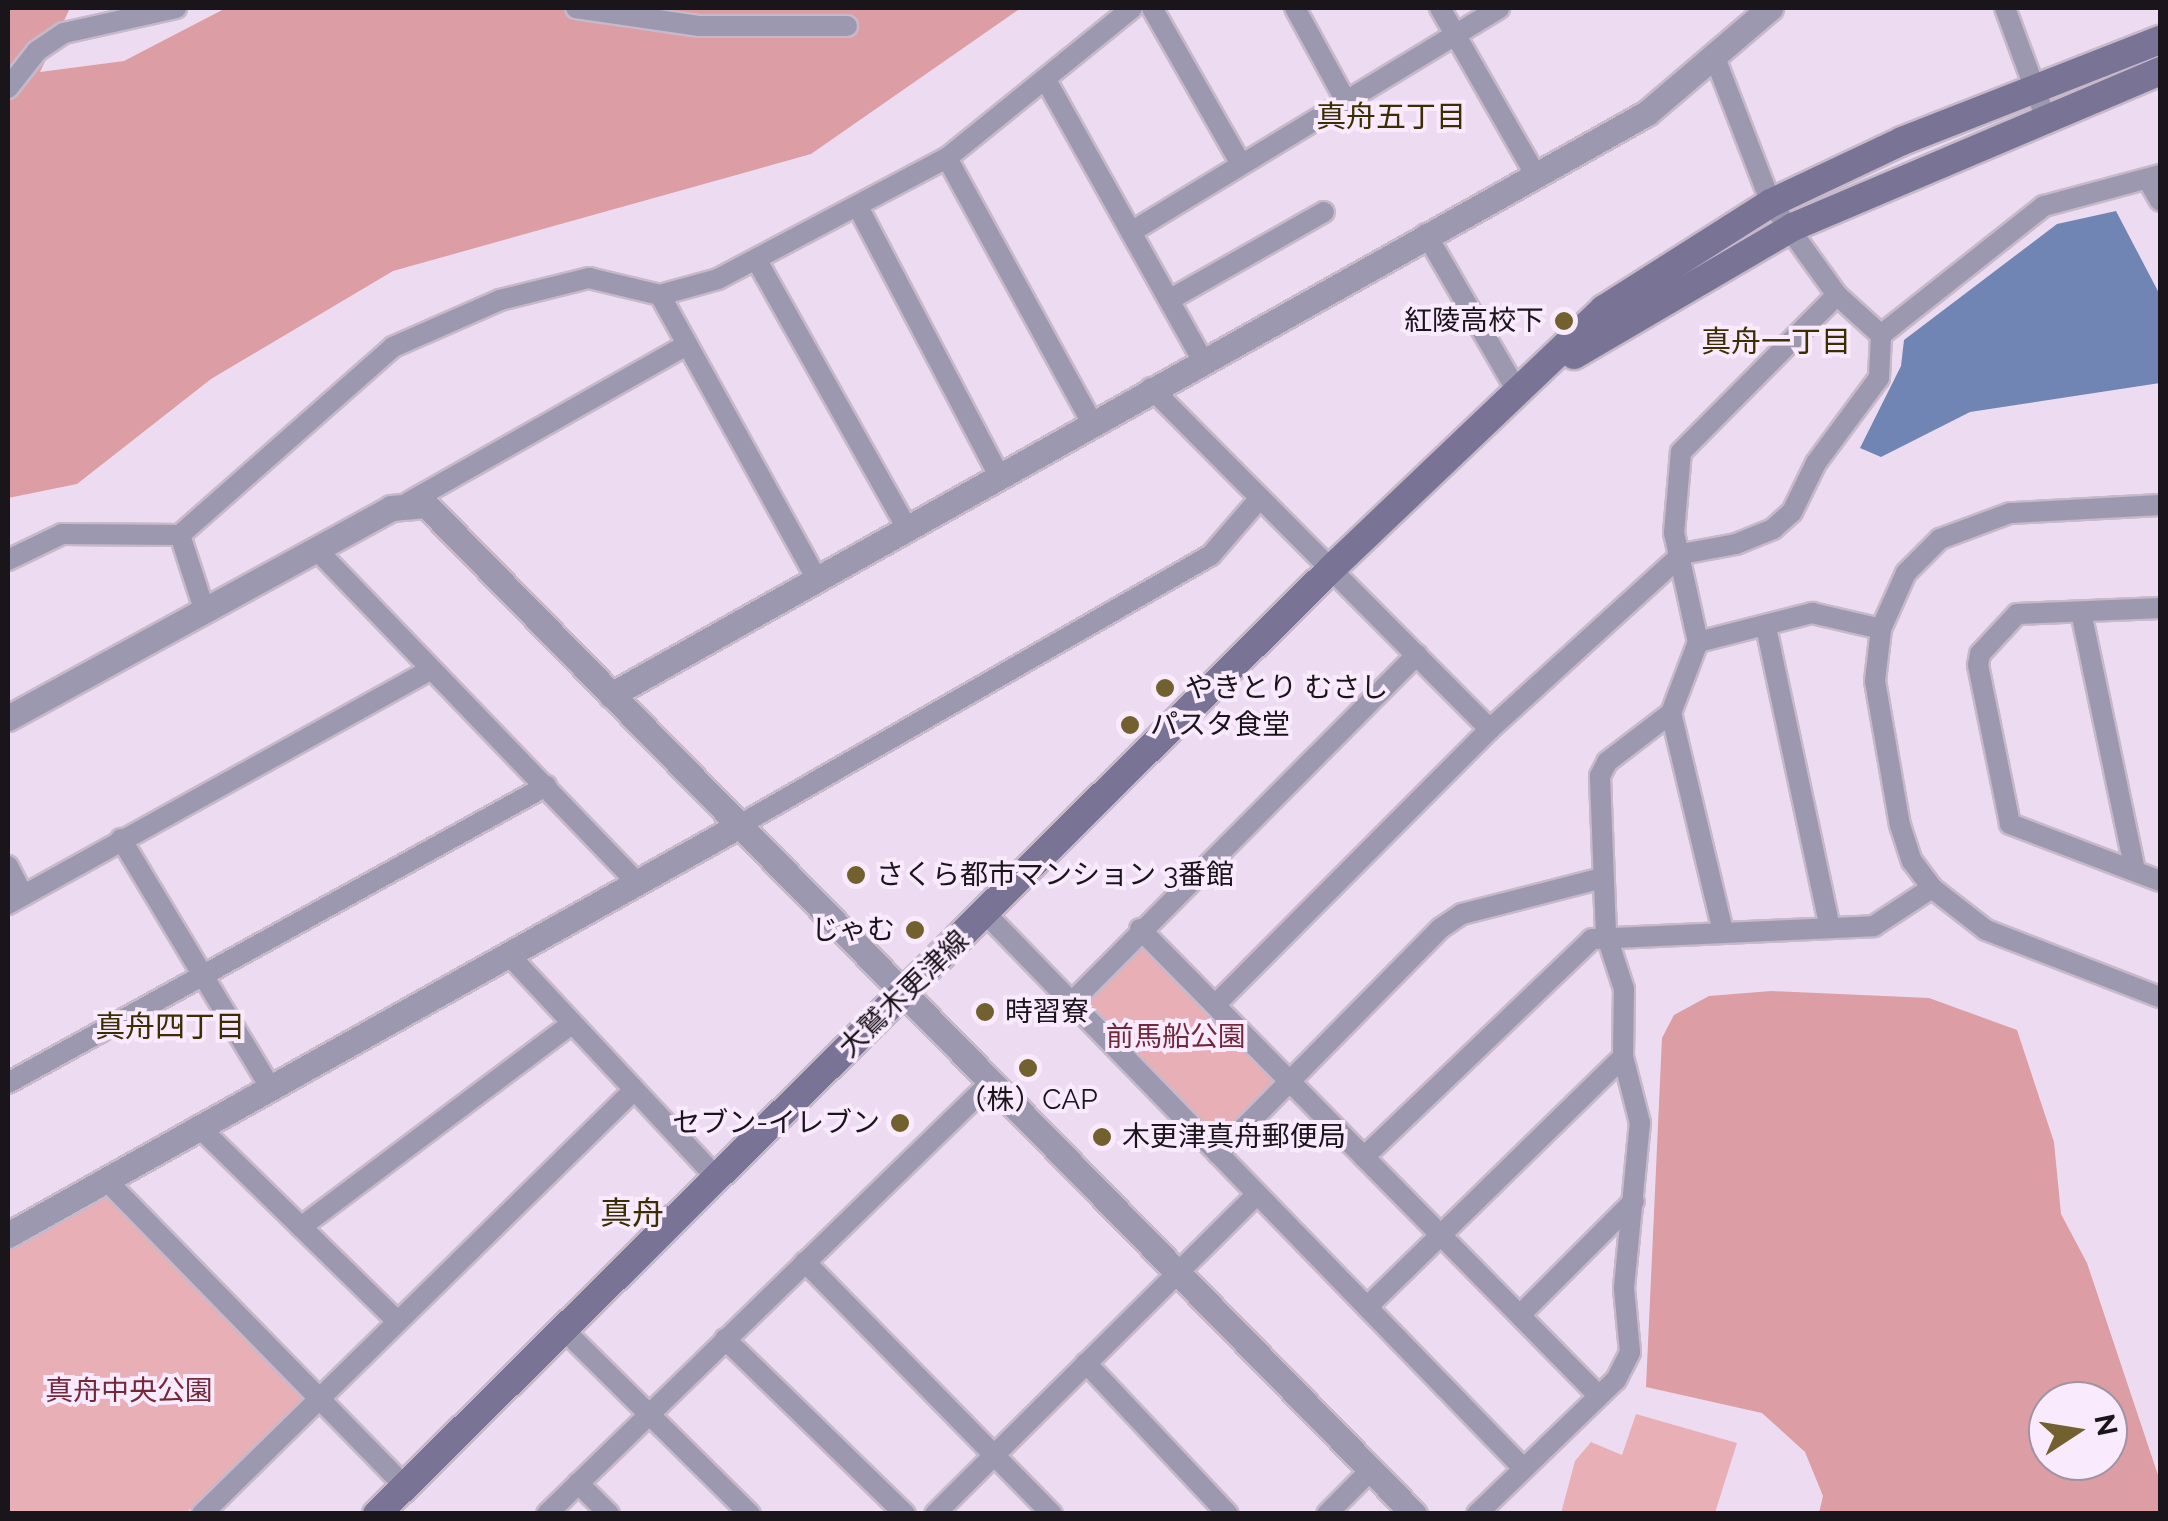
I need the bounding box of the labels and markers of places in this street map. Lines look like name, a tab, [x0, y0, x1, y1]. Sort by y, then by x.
place label: 紅陵高校下	[1404, 304, 1544, 338]
marker: 紅陵高校下	[1553, 310, 1575, 332]
place label: やきとり むさし	[1185, 671, 1388, 705]
marker: やきとり むさし	[1154, 677, 1176, 699]
place label: パスタ食堂	[1150, 708, 1290, 742]
marker: パスタ食堂	[1119, 714, 1141, 736]
place label: さくら都市マンション 3番館	[876, 858, 1234, 892]
marker: さくら都市マンション 3番館	[845, 864, 867, 886]
place label: じゃむ	[811, 913, 895, 947]
marker: じゃむ	[904, 919, 926, 941]
place label: 時習寮	[1005, 995, 1089, 1029]
marker: 時習寮	[974, 1001, 996, 1023]
marker: （株）CAP	[1017, 1057, 1039, 1079]
place label: （株）CAP	[958, 1083, 1098, 1117]
place label: セブン-イレブン	[672, 1106, 880, 1140]
marker: セブン-イレブン	[889, 1112, 911, 1134]
place label: 木更津真舟郵便局	[1122, 1120, 1346, 1154]
marker: 木更津真舟郵便局	[1091, 1126, 1113, 1148]

